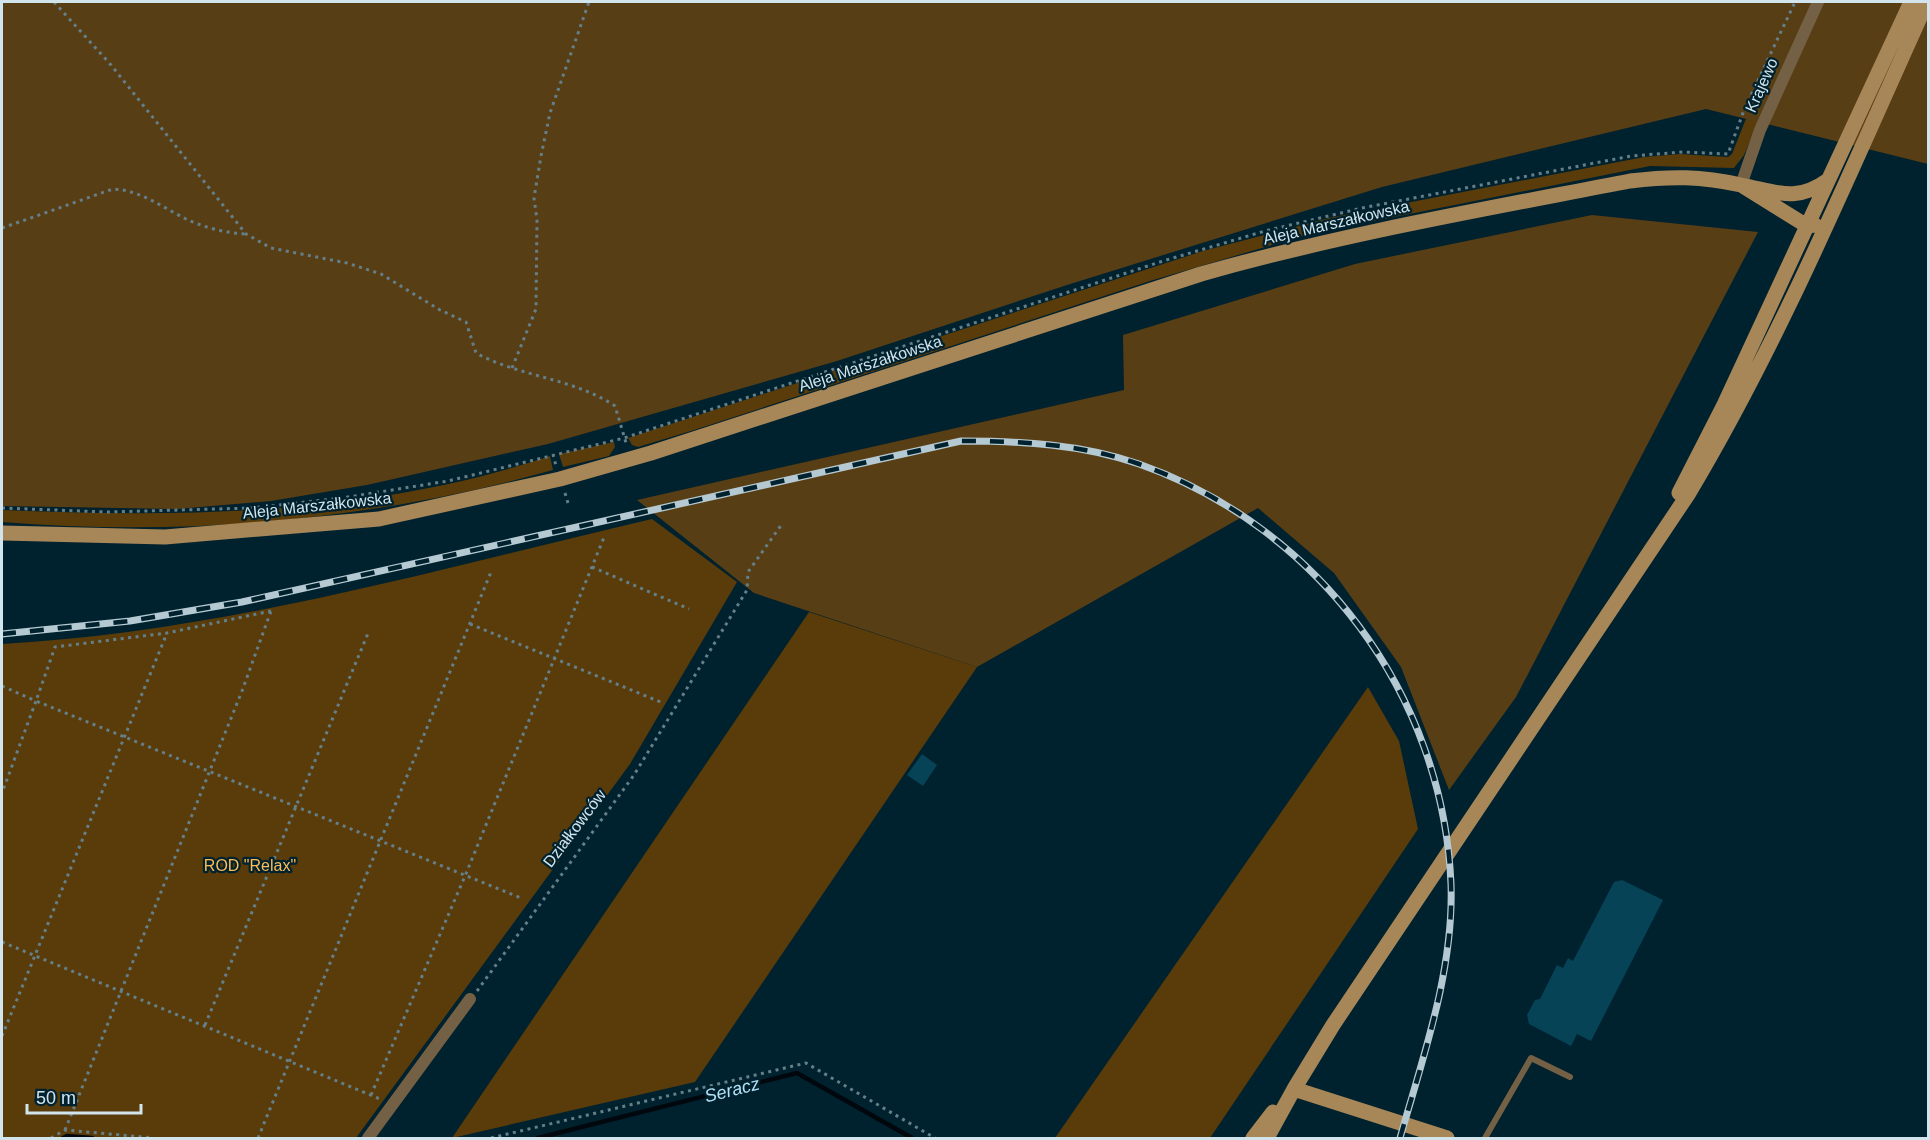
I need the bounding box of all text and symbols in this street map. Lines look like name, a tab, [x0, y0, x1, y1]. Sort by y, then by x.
street label: Krajewo	[1742, 55, 1781, 115]
street label: Aleja Marszałkowska	[1261, 197, 1411, 248]
street label: Aleja Marszałkowska	[796, 332, 944, 395]
street label: Aleja Marszałkowska	[242, 489, 392, 522]
street label: Działkowców	[540, 786, 609, 870]
park label: ROD "Relax"	[204, 857, 296, 874]
water label: Seracz	[702, 1074, 762, 1106]
scale bar	[27, 1077, 141, 1115]
text: 50 m	[36, 1088, 76, 1108]

